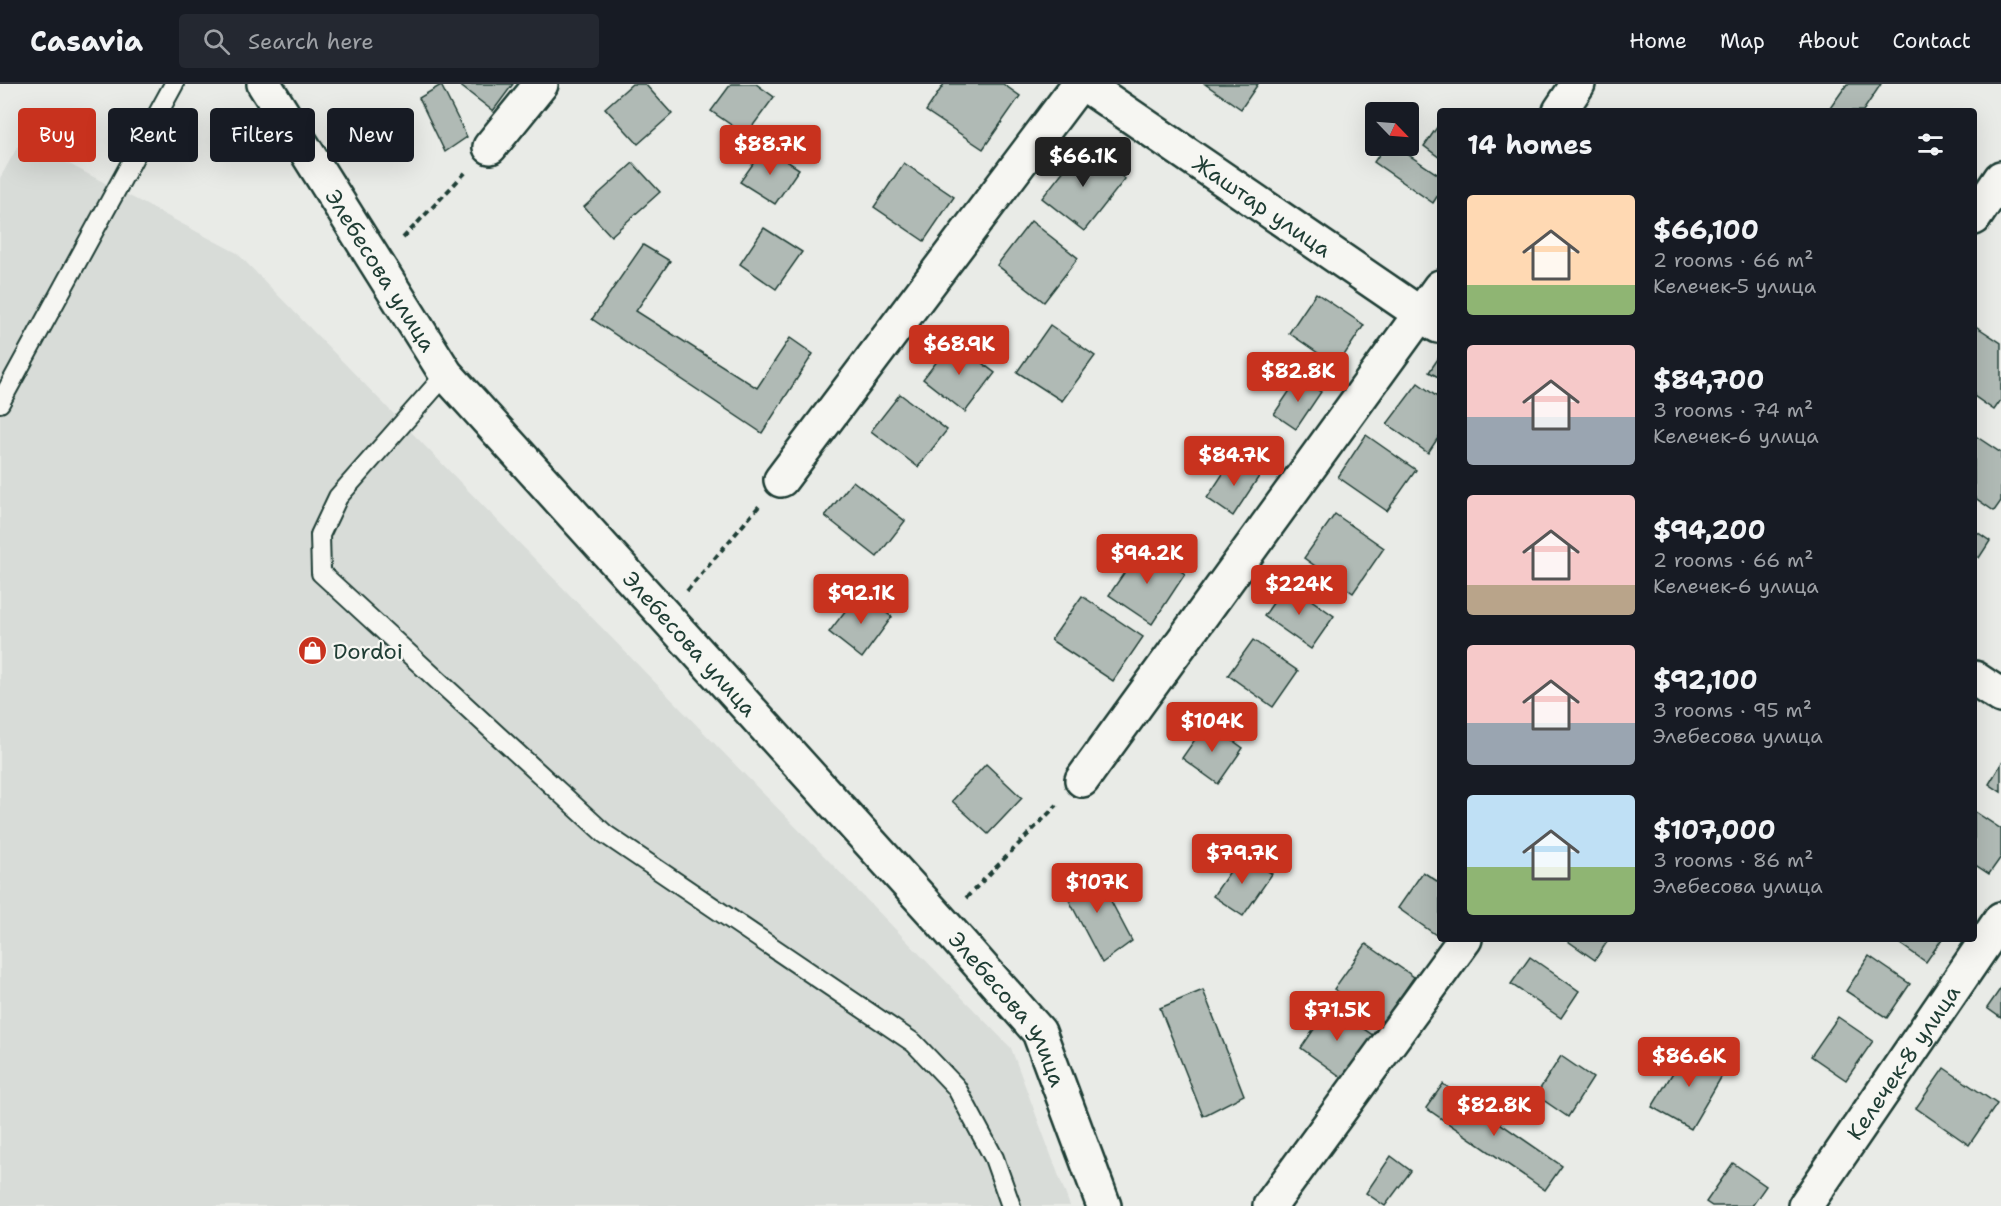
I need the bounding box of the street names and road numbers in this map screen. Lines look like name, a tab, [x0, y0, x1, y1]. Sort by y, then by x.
street label: Жаштар улица	[1187, 148, 1337, 264]
street label: Элебесова улица	[319, 184, 443, 357]
street label: Элебесова улица	[617, 565, 764, 723]
street label: Элебесова улица	[942, 925, 1073, 1091]
street label: Келечек-8 улица	[1840, 979, 1967, 1146]

